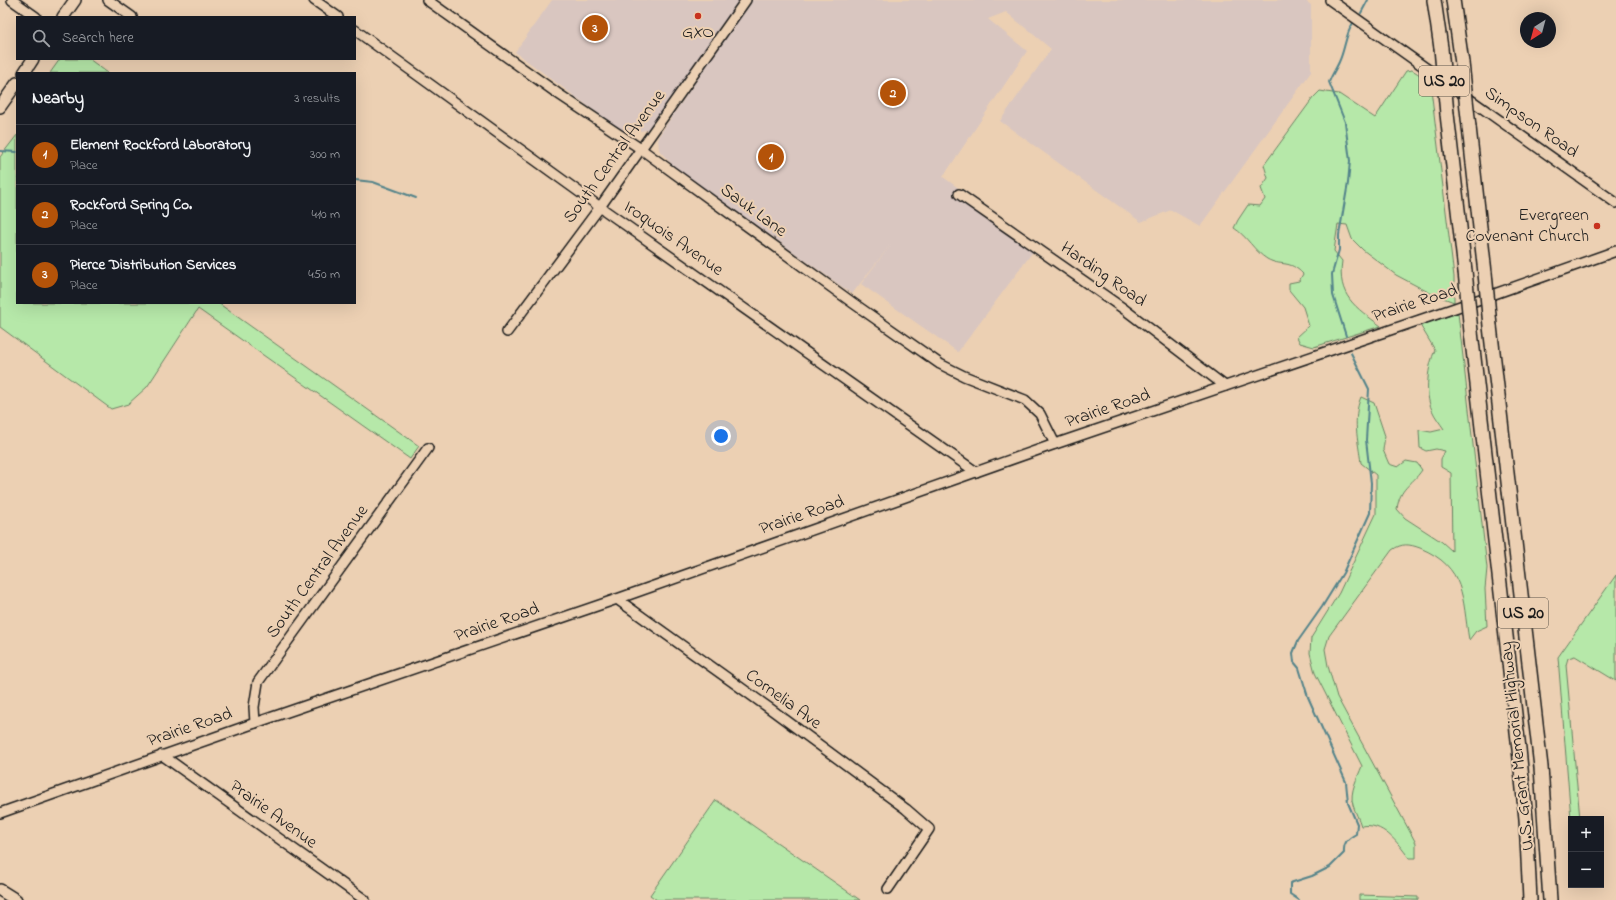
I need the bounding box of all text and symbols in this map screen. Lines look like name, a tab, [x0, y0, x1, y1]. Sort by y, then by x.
marker: GXO	[693, 11, 703, 21]
north arrow	[1520, 12, 1556, 48]
pin: 3	[582, 13, 608, 43]
search box	[16, 16, 356, 60]
place label: GXO	[682, 20, 714, 46]
icon: search	[30, 27, 52, 49]
text: Search here	[62, 27, 134, 49]
road number: US 20	[1419, 66, 1469, 96]
pin: 2	[880, 78, 906, 108]
street label: Simpson Road	[1479, 81, 1583, 165]
street label: South Central Avenue	[558, 84, 673, 229]
text: Nearby	[32, 86, 84, 111]
text: 3 results	[294, 89, 340, 108]
text: Element Rockford Laboratory	[70, 134, 251, 156]
pin: 1	[758, 142, 784, 172]
text: 1	[43, 145, 47, 164]
text: 300 m	[310, 145, 340, 164]
text: Place	[70, 156, 98, 175]
street label: Sauk Lane	[714, 178, 793, 245]
text: Rockford Spring Co.	[70, 194, 192, 216]
street label: Iroquois Avenue	[618, 195, 729, 284]
place label: Evergreen Covenant Church	[1465, 203, 1589, 250]
text: 2	[42, 205, 48, 224]
text: 410 m	[312, 205, 340, 224]
text: Place	[70, 216, 98, 235]
marker: Evergreen Covenant Church	[1592, 221, 1602, 231]
street label: Harding Road	[1054, 236, 1151, 315]
text: Pierce Distribution Services	[70, 254, 236, 276]
text: 3	[42, 265, 48, 284]
text: 450 m	[308, 265, 340, 284]
text: Place	[70, 276, 98, 295]
street label: Prairie Road	[1369, 278, 1461, 330]
street label: Prairie Road	[1062, 382, 1154, 436]
your location	[711, 426, 731, 446]
street label: Prairie Road	[756, 489, 848, 543]
street label: South Central Avenue	[261, 499, 376, 644]
street label: Prairie Road	[451, 596, 543, 650]
road number: US 20	[1498, 598, 1548, 628]
street label: U.S. Grant Memorial Highway	[1494, 640, 1543, 852]
street label: Cornelia Ave	[739, 663, 827, 737]
street label: Prairie Road	[144, 701, 236, 755]
street label: Prairie Avenue	[224, 774, 323, 856]
map controls	[1568, 816, 1604, 888]
button: +	[1568, 816, 1604, 852]
button: −	[1568, 852, 1604, 888]

